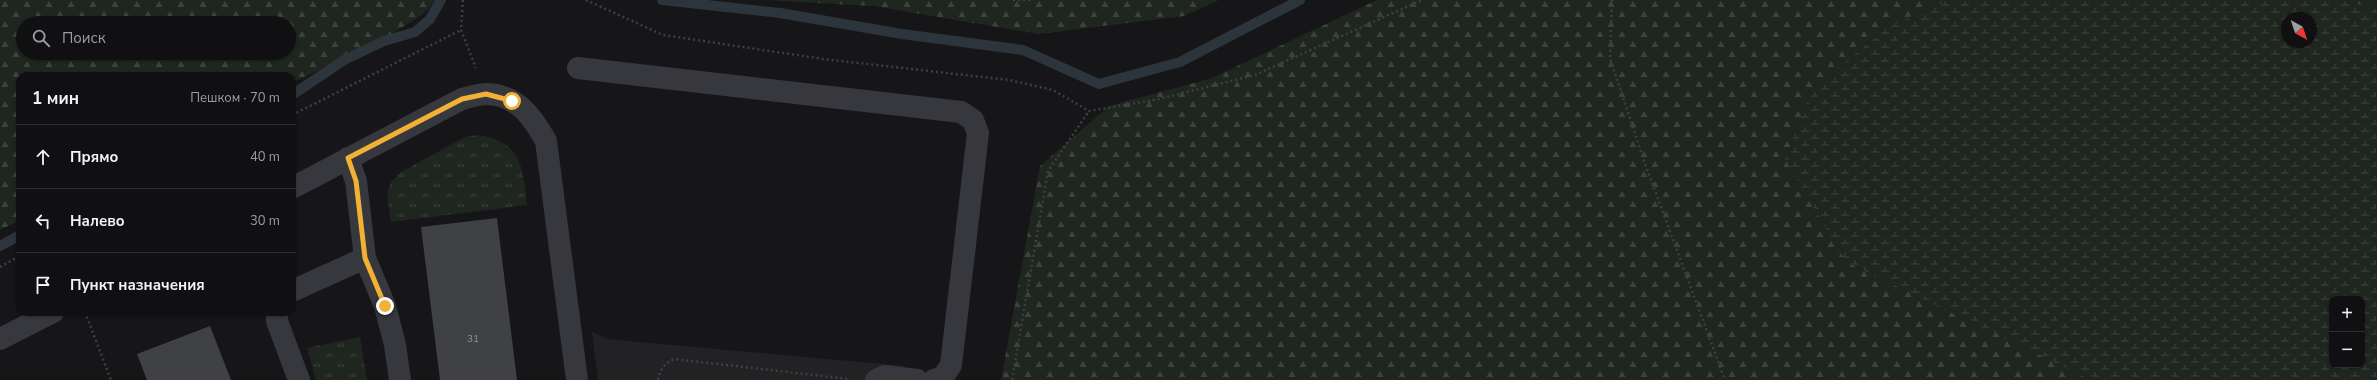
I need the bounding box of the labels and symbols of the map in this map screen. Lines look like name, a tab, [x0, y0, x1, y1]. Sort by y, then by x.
north arrow	[2281, 12, 2317, 48]
route start	[503, 92, 521, 110]
route end	[376, 297, 394, 315]
house number: 31	[467, 332, 479, 346]

